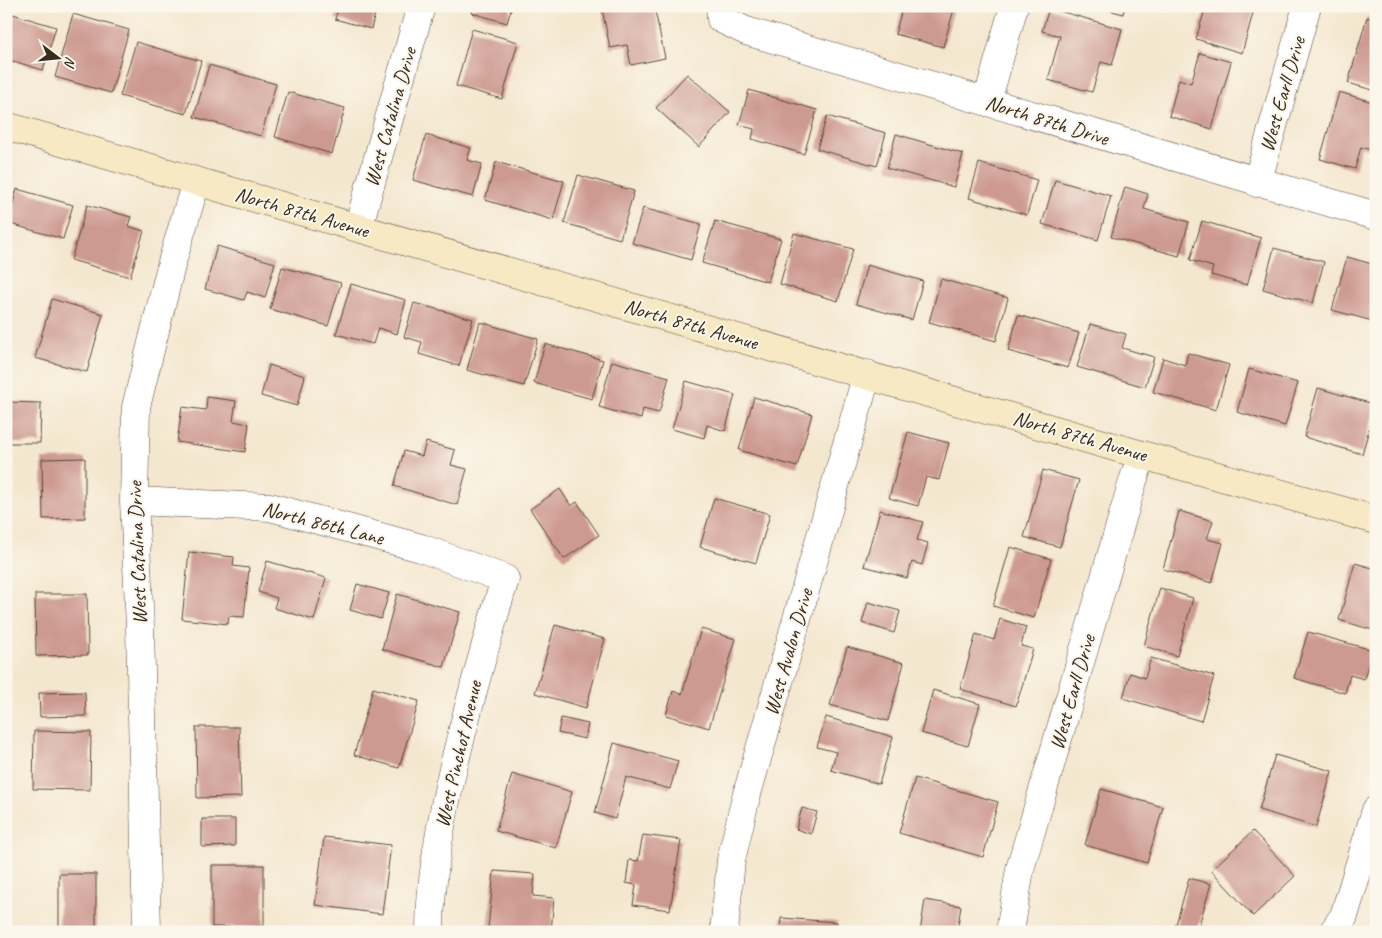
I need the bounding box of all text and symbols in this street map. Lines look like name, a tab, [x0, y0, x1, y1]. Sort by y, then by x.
north arrow	[32, 32, 82, 82]
street label: West Earll Drive	[1253, 32, 1311, 154]
street label: West Catalina Drive	[358, 42, 423, 189]
text: N	[60, 55, 79, 70]
street label: North 87th Drive	[982, 89, 1113, 151]
street label: North 87th Avenue	[232, 180, 373, 244]
street label: North 87th Avenue	[621, 292, 762, 356]
street label: North 87th Avenue	[1010, 404, 1151, 468]
street label: West Catalina Drive	[121, 479, 152, 625]
street label: North 86th Lane	[260, 495, 387, 551]
street label: West Avalon Drive	[758, 585, 819, 718]
street label: West Earll Drive	[1043, 630, 1101, 752]
street label: West Pinchot Avenue	[429, 677, 488, 830]

